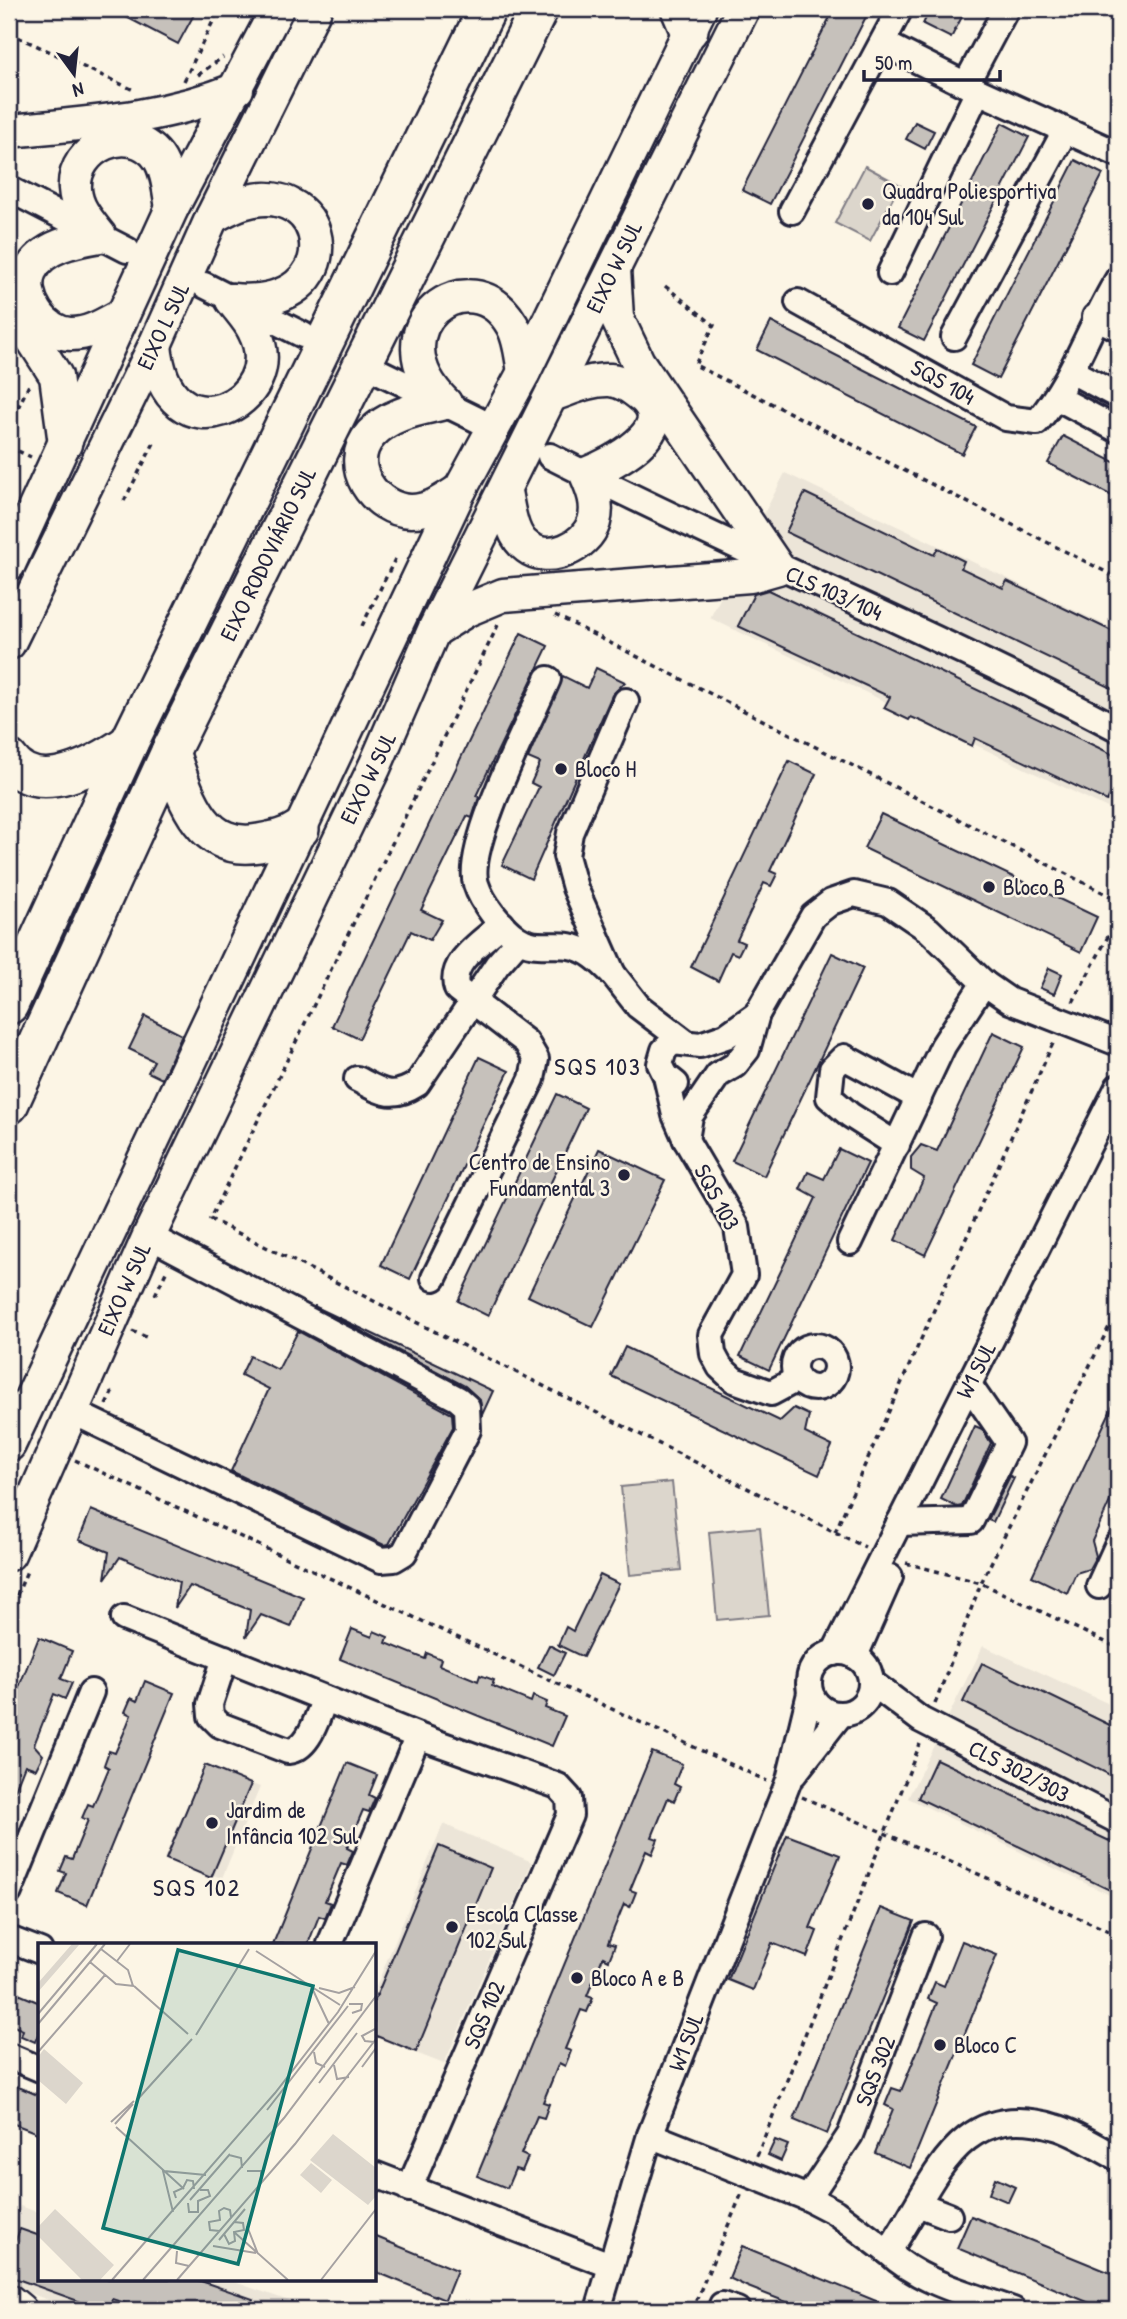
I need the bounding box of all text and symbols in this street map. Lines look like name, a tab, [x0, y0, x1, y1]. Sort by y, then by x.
north arrow	[38, 38, 108, 108]
scale bar	[864, 38, 1001, 82]
text: 50 m	[875, 48, 912, 77]
text: N	[70, 77, 87, 104]
place label: Quadra Poliesportiva da 104 Sul	[882, 175, 1056, 232]
marker: Quadra Poliesportiva da 104 Sul	[860, 196, 876, 212]
street label: EIXO W SUL	[578, 216, 649, 318]
street label: EIXO L SUL	[129, 277, 196, 375]
street label: SQS 104	[906, 351, 981, 412]
street label: EIXO RODOVIÁRIO SUL	[212, 462, 323, 646]
street label: CLS 103/104	[781, 557, 888, 628]
street label: EIXO W SUL	[332, 727, 403, 829]
place label: Bloco H	[575, 753, 636, 784]
marker: Bloco H	[553, 761, 569, 777]
place label: Bloco B	[1003, 871, 1065, 902]
marker: Bloco B	[981, 879, 997, 895]
district label: SQS 103	[554, 1050, 642, 1082]
place label: Centro de Ensino Fundamental 3	[469, 1146, 610, 1203]
street label: SQS 103	[687, 1158, 748, 1235]
marker: Centro de Ensino Fundamental 3	[616, 1167, 632, 1183]
street label: EIXO W SUL	[89, 1237, 158, 1340]
street label: W1 SUL	[948, 1336, 1003, 1403]
street label: CLS 302/303	[964, 1732, 1075, 1809]
place label: Jardim de Infância 102 Sul	[226, 1794, 359, 1851]
marker: Jardim de Infância 102 Sul	[204, 1815, 220, 1831]
district label: SQS 102	[153, 1871, 241, 1903]
place label: Escola Classe 102 Sul	[466, 1898, 578, 1955]
marker: Escola Classe 102 Sul	[444, 1919, 460, 1935]
inset map	[38, 1943, 376, 2280]
place label: Bloco A e B	[591, 1962, 684, 1993]
marker: Bloco A e B	[569, 1970, 585, 1986]
street label: SQS 102	[455, 1976, 512, 2053]
street label: W1 SUL	[660, 2008, 711, 2075]
place label: Bloco C	[954, 2029, 1017, 2060]
street label: SQS 302	[847, 2031, 902, 2110]
marker: Bloco C	[932, 2037, 948, 2053]

